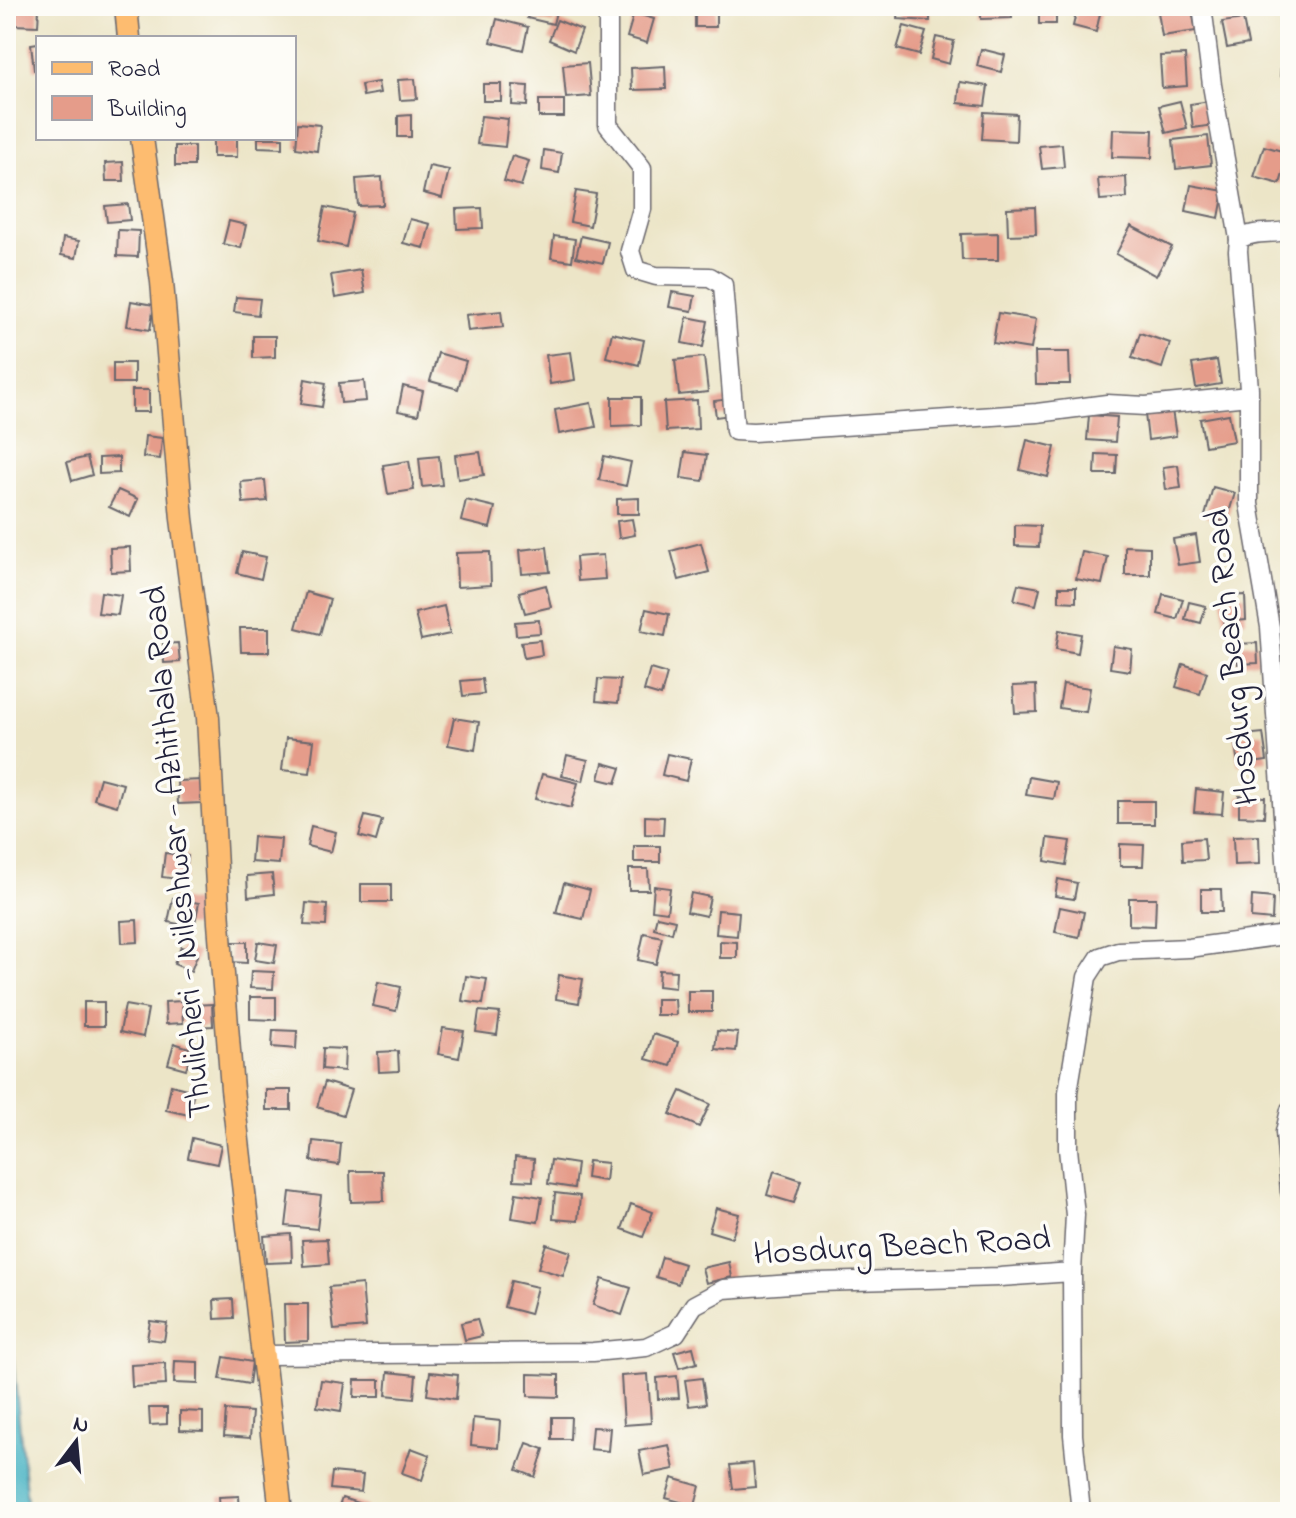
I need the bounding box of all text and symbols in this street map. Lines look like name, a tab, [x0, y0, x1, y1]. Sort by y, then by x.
legend	[36, 36, 296, 140]
text: Road	[108, 53, 161, 88]
text: Building	[107, 93, 187, 128]
street label: Hosdurg Beach Road	[1194, 506, 1274, 808]
street label: Thulicheri - Nileshwar - Azhithala Road	[131, 584, 227, 1120]
street label: Hosdurg Beach Road	[752, 1215, 1052, 1281]
north arrow	[36, 1402, 116, 1482]
text: N	[69, 1408, 92, 1443]

